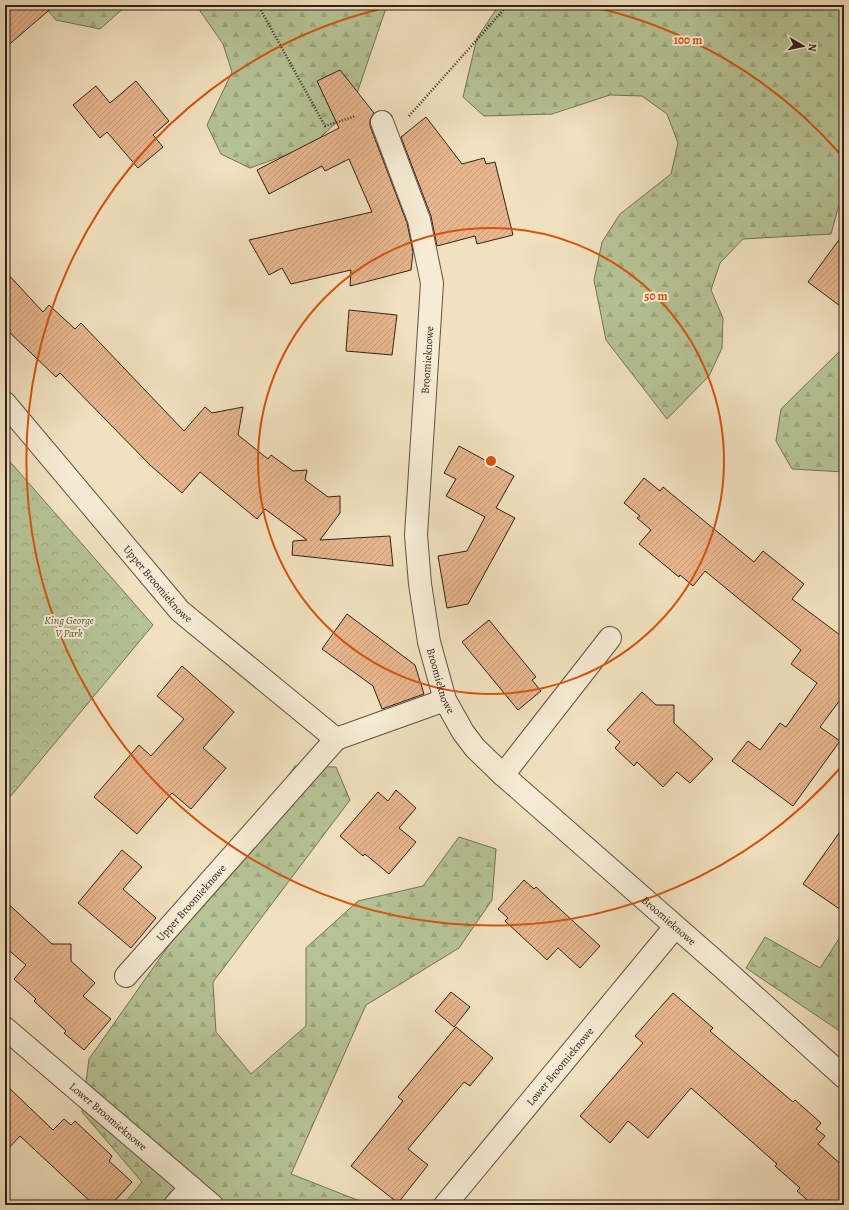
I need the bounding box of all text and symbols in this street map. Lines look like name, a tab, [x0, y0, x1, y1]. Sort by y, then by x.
north arrow	[783, 26, 823, 66]
text: 100 m	[674, 32, 702, 48]
text: N	[804, 42, 820, 53]
text: 50 m	[644, 288, 668, 304]
street label: Broomieknowe	[418, 326, 437, 394]
centre of rings	[484, 454, 498, 468]
street label: Upper Broomieknowe	[120, 542, 196, 626]
park label: King George V Park	[44, 613, 94, 641]
street label: Broomieknowe	[423, 646, 458, 717]
street label: Upper Broomieknowe	[153, 861, 230, 945]
street label: Broomieknowe	[638, 893, 699, 949]
street label: Lower Broomieknowe	[523, 1024, 597, 1109]
street label: Lower Broomieknowe	[66, 1079, 150, 1154]

